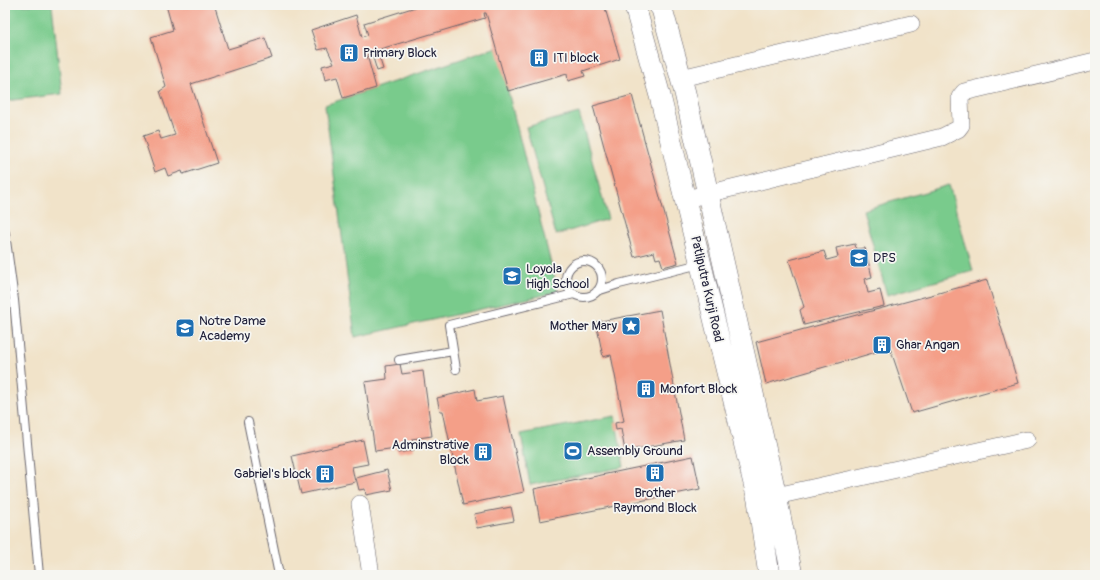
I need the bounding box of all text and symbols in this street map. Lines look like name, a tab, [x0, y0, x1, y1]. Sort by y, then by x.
building icon: Primary Block	[338, 42, 360, 64]
place label: Primary Block	[363, 45, 437, 61]
building icon: ITI block	[528, 47, 550, 69]
place label: ITI block	[553, 50, 599, 66]
street label: Patliputra Kurji Road	[687, 234, 727, 344]
school or university icon: DPS	[848, 247, 870, 269]
place label: DPS	[873, 250, 896, 266]
place label: Loyola High School	[526, 261, 589, 292]
school or university icon: Loyola High School	[501, 265, 523, 287]
place label: Notre Dame Academy	[199, 313, 266, 344]
place icon: Mother Mary	[620, 315, 642, 337]
school or university icon: Notre Dame Academy	[174, 317, 196, 339]
place label: Mother Mary	[550, 318, 617, 334]
building icon: Ghar Angan	[871, 334, 893, 356]
place label: Ghar Angan	[896, 337, 960, 353]
building icon: Monfort Block	[635, 378, 657, 400]
place label: Monfort Block	[660, 381, 738, 397]
place label: Adminstrative Block	[392, 437, 470, 468]
sports icon: Assembly Ground	[562, 440, 584, 462]
building icon: Adminstrative Block	[472, 441, 494, 463]
place label: Assembly Ground	[587, 443, 683, 459]
building icon: Brother Raymond Block	[644, 462, 666, 484]
building icon: Gabriel's block	[314, 463, 336, 485]
place label: Gabriel's block	[234, 466, 312, 482]
place label: Brother Raymond Block	[613, 485, 697, 516]

